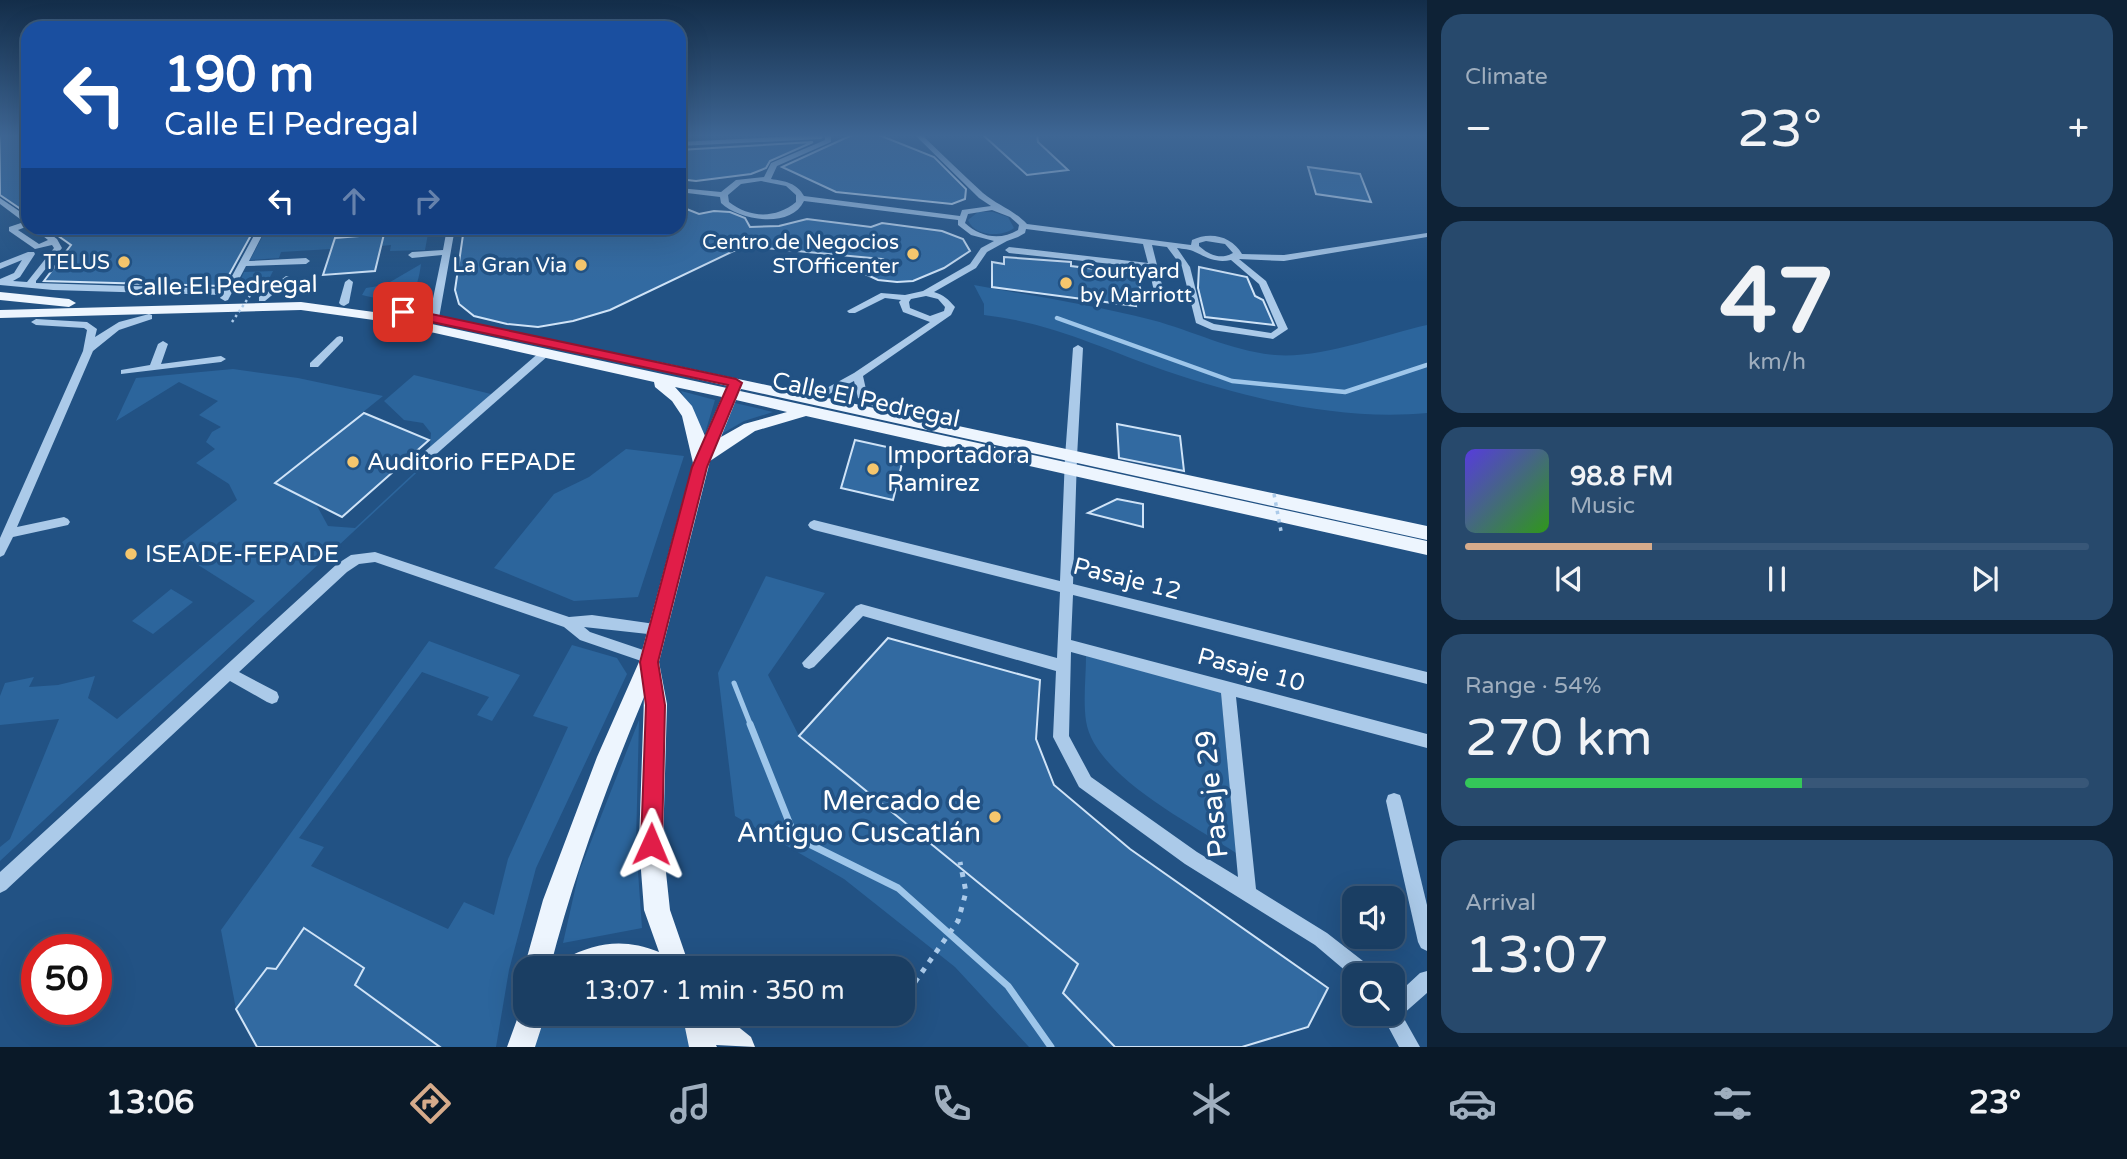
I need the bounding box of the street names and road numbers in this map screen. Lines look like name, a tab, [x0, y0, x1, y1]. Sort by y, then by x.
street label: Calle El Pedregal	[126, 270, 318, 302]
street label: Calle El Pedregal	[770, 366, 962, 434]
street label: Pasaje 12	[1070, 552, 1184, 606]
street label: Pasaje 10	[1194, 642, 1308, 698]
street label: Pasaje 29	[1188, 728, 1236, 860]

